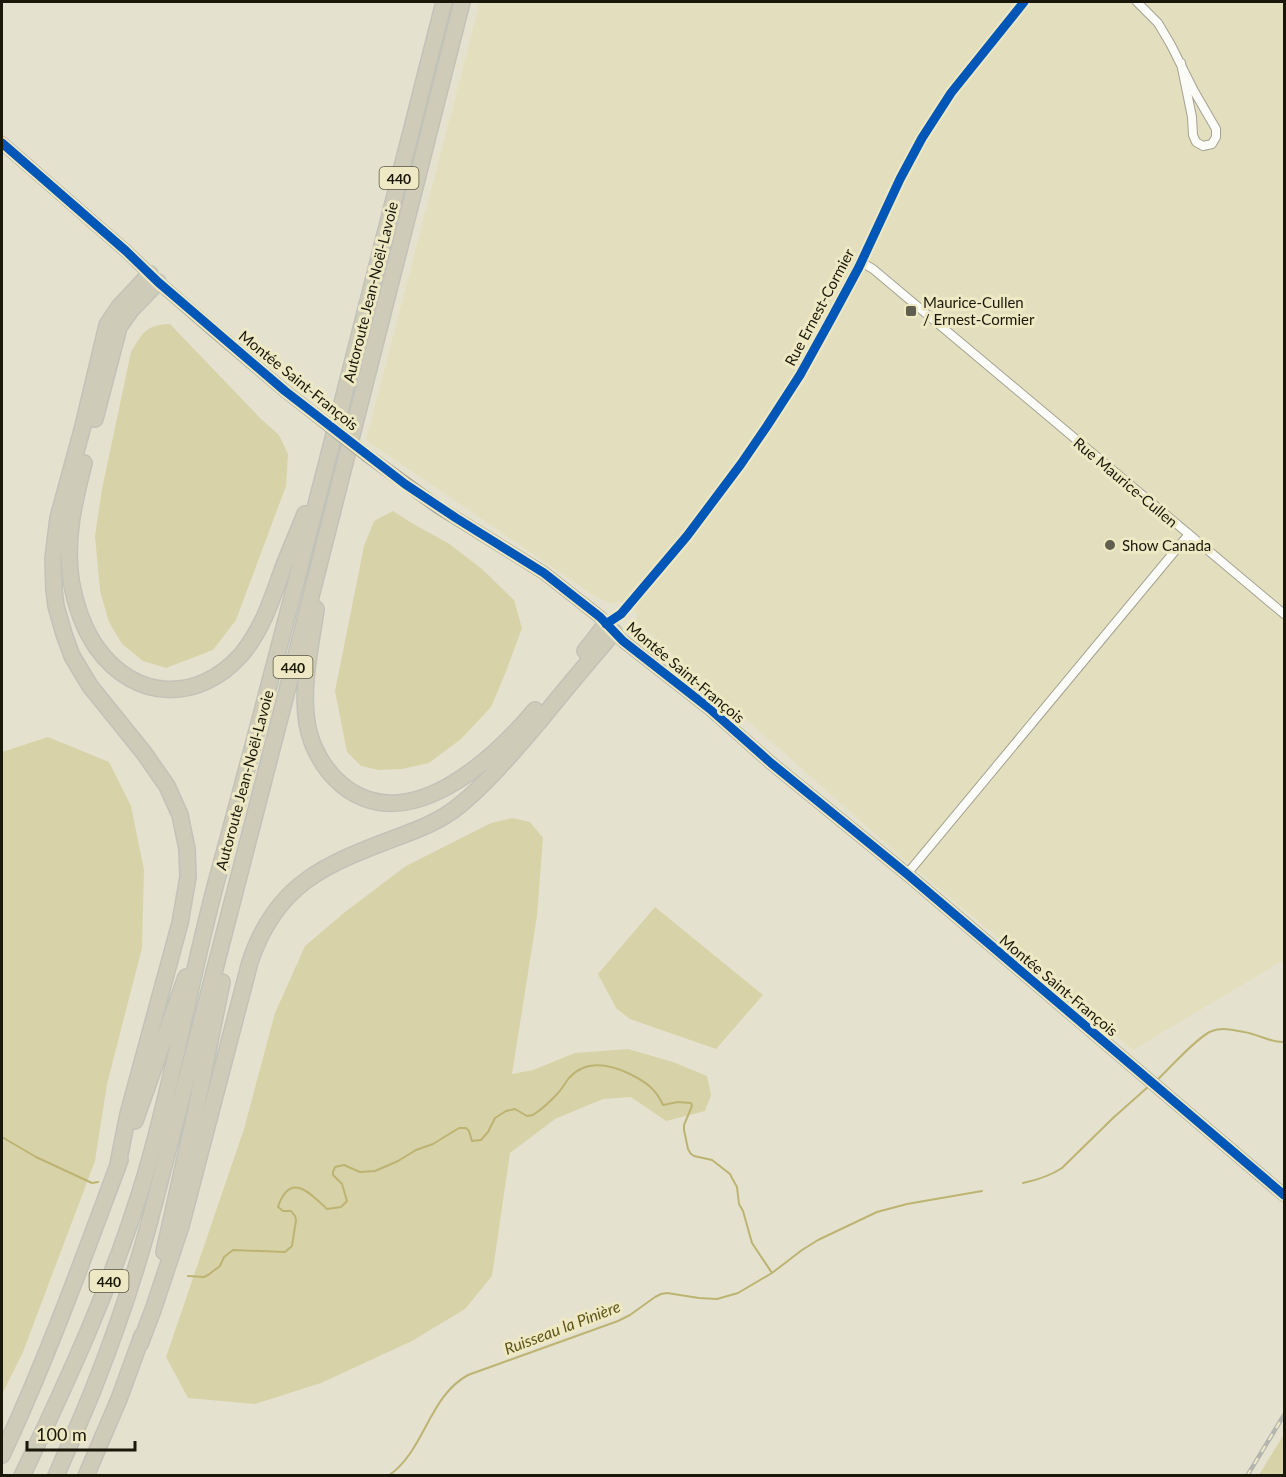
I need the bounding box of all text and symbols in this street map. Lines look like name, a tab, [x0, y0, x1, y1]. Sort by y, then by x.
road number: 440	[380, 167, 418, 189]
street label: Autoroute Jean-Noël-Lavoie	[339, 200, 401, 384]
street label: Rue Ernest-Cormier	[781, 245, 858, 369]
place label: Maurice-Cullen / Ernest-Cormier	[923, 293, 1035, 328]
marker: Maurice-Cullen / Ernest-Cormier	[904, 304, 918, 318]
street label: Montée Saint-François	[236, 326, 362, 434]
street label: Rue Maurice-Cullen	[1070, 433, 1182, 531]
place label: Show Canada	[1122, 536, 1211, 554]
marker: Show Canada	[1103, 538, 1117, 552]
street label: Montée Saint-François	[623, 617, 749, 727]
road number: 440	[274, 656, 312, 678]
street label: Autoroute Jean-Noël-Lavoie	[211, 688, 277, 872]
street label: Montée Saint-François	[996, 930, 1122, 1040]
road number: 440	[90, 1270, 128, 1292]
water label: Ruisseau la Pinière	[501, 1296, 623, 1358]
scale bar	[27, 1414, 135, 1452]
text: 100 m	[36, 1423, 87, 1445]

